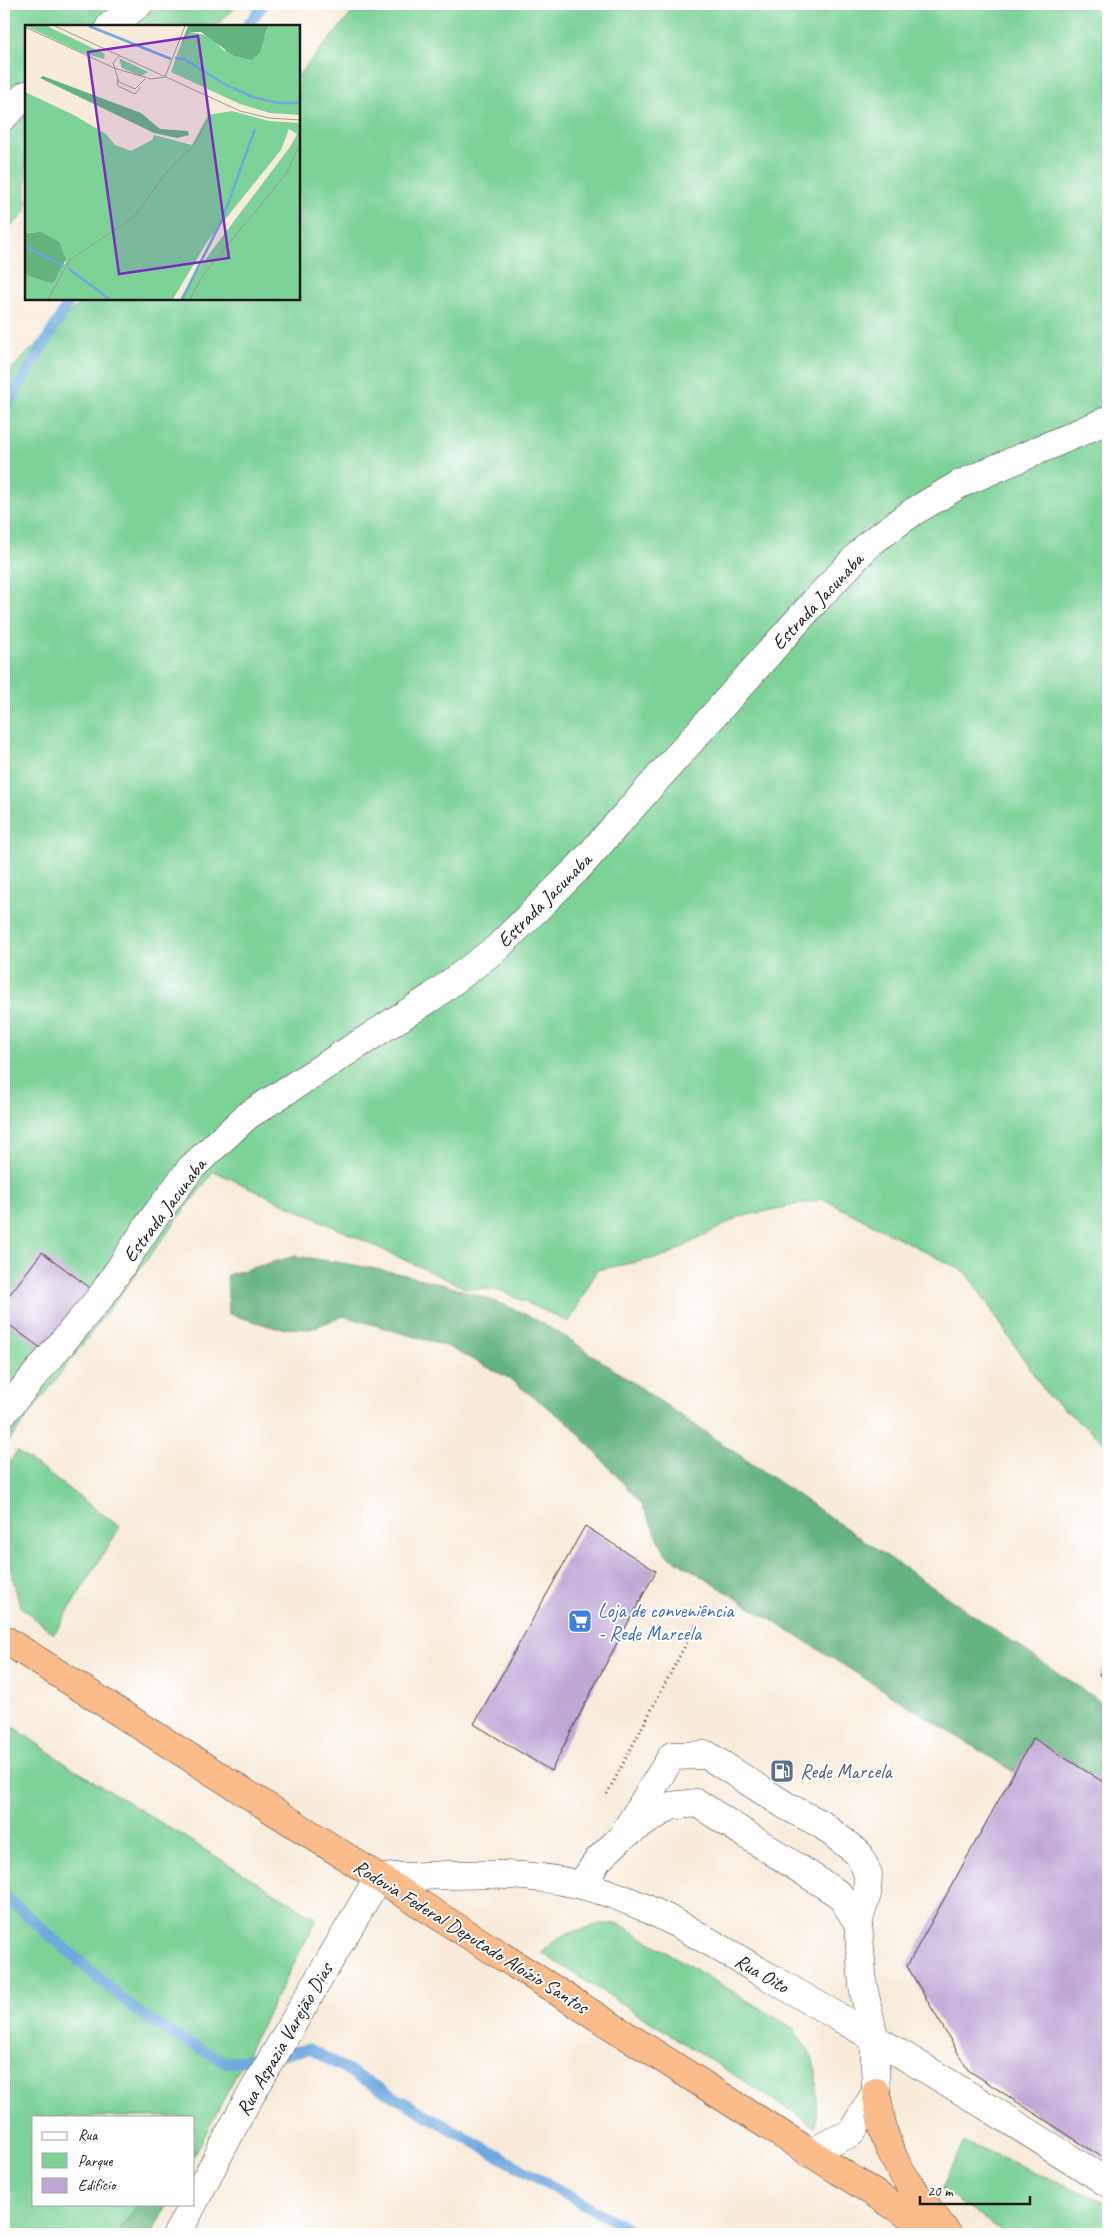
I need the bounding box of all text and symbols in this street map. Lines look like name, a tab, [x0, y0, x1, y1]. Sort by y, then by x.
inset map	[25, 25, 300, 300]
street label: Estrada Jacunaba	[766, 546, 870, 655]
street label: Estrada Jacunaba	[492, 847, 598, 953]
street label: Estrada Jacunaba	[117, 1152, 213, 1267]
place label: Loja de conveniência - Rede Marcela	[598, 1598, 735, 1646]
supermarket icon: Loja de conveniência - Rede Marcela	[567, 1608, 593, 1634]
fuel station icon: Rede Marcela	[769, 1758, 795, 1784]
place label: Rede Marcela	[800, 1759, 894, 1784]
street label: Rodovia Federal Deputado Aloízio Santos	[349, 1854, 595, 2020]
street label: Rua Oito	[730, 1948, 794, 1999]
street label: Rua Aspazia Varejão Dias	[231, 1957, 339, 2120]
legend	[32, 2116, 195, 2206]
text: Rua	[78, 2126, 98, 2145]
text: Parque	[78, 2152, 114, 2171]
scale bar	[920, 2173, 1030, 2205]
text: Edifício	[78, 2176, 117, 2195]
text: 20 m	[927, 2182, 954, 2201]

